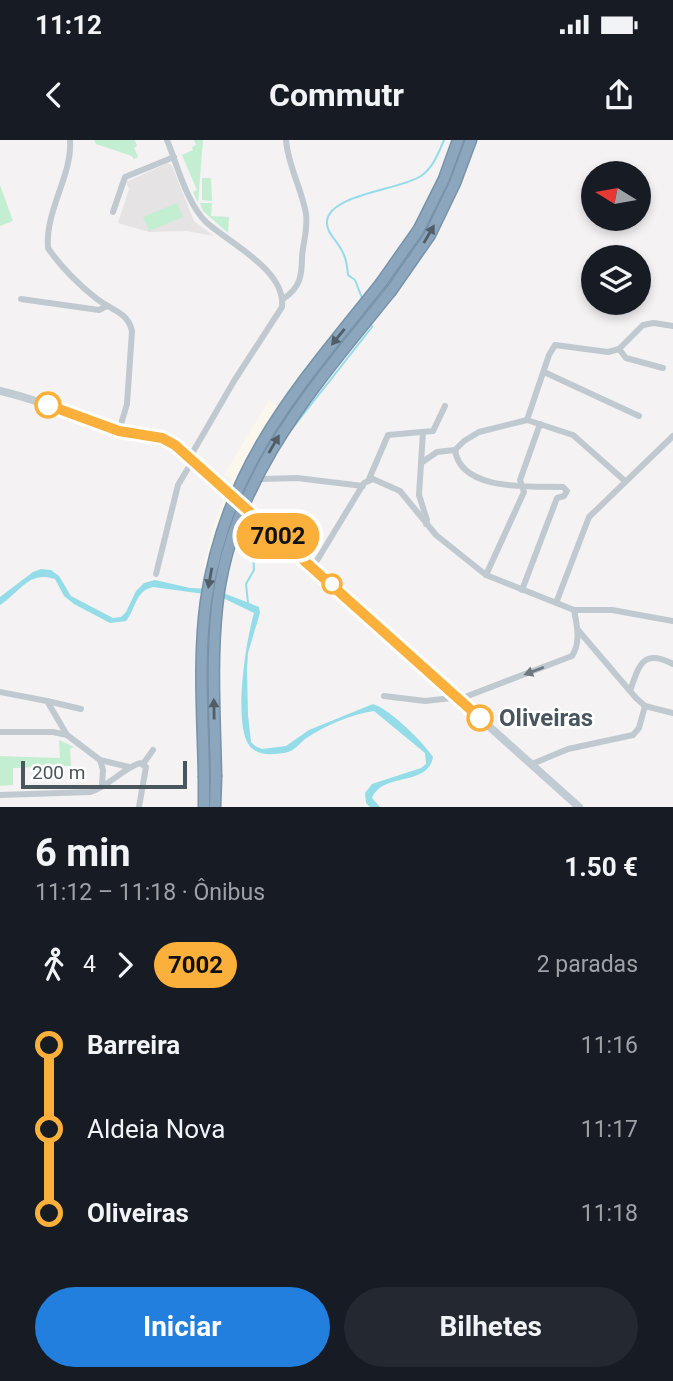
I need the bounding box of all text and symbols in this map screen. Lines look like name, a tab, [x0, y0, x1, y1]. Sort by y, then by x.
text: 11:12	[35, 10, 102, 40]
icon: back	[35, 76, 73, 114]
text: Commutr	[269, 76, 404, 114]
icon: share	[600, 76, 638, 114]
north arrow	[581, 161, 651, 231]
map controls	[581, 161, 651, 315]
one-way arrow	[423, 225, 435, 244]
button: layers	[581, 245, 651, 315]
one-way arrow	[331, 327, 346, 345]
unlabelled marker	[35, 392, 61, 418]
one-way arrow	[268, 434, 280, 453]
line badge: 7002	[229, 513, 327, 559]
text: 7002	[250, 522, 306, 550]
one-way arrow	[204, 567, 215, 589]
unlabelled marker	[322, 574, 342, 594]
one-way arrow	[523, 666, 544, 677]
one-way arrow	[209, 698, 220, 720]
place label: Oliveiras	[499, 704, 593, 732]
marker: Oliveiras	[467, 705, 493, 731]
scale bar	[21, 758, 187, 790]
text: 200 m	[32, 761, 85, 784]
text: 6 min	[35, 831, 131, 875]
text: 1.50 €	[564, 852, 638, 882]
text: 11:12 – 11:18 · Ônibus	[35, 879, 265, 906]
icon: walk	[35, 946, 73, 984]
icon: forward	[106, 946, 144, 984]
text: 4	[83, 951, 96, 978]
text: 7002	[168, 951, 223, 979]
text: 2 paradas	[537, 951, 638, 978]
text: Barreira	[87, 1030, 180, 1060]
text: 11:16	[581, 1032, 638, 1059]
text: Aldeia Nova	[87, 1114, 225, 1144]
text: 11:17	[581, 1116, 638, 1143]
text: Oliveiras	[87, 1198, 189, 1228]
text: 11:18	[581, 1200, 638, 1227]
button: Iniciar	[35, 1287, 330, 1367]
button: Bilhetes	[344, 1287, 638, 1367]

